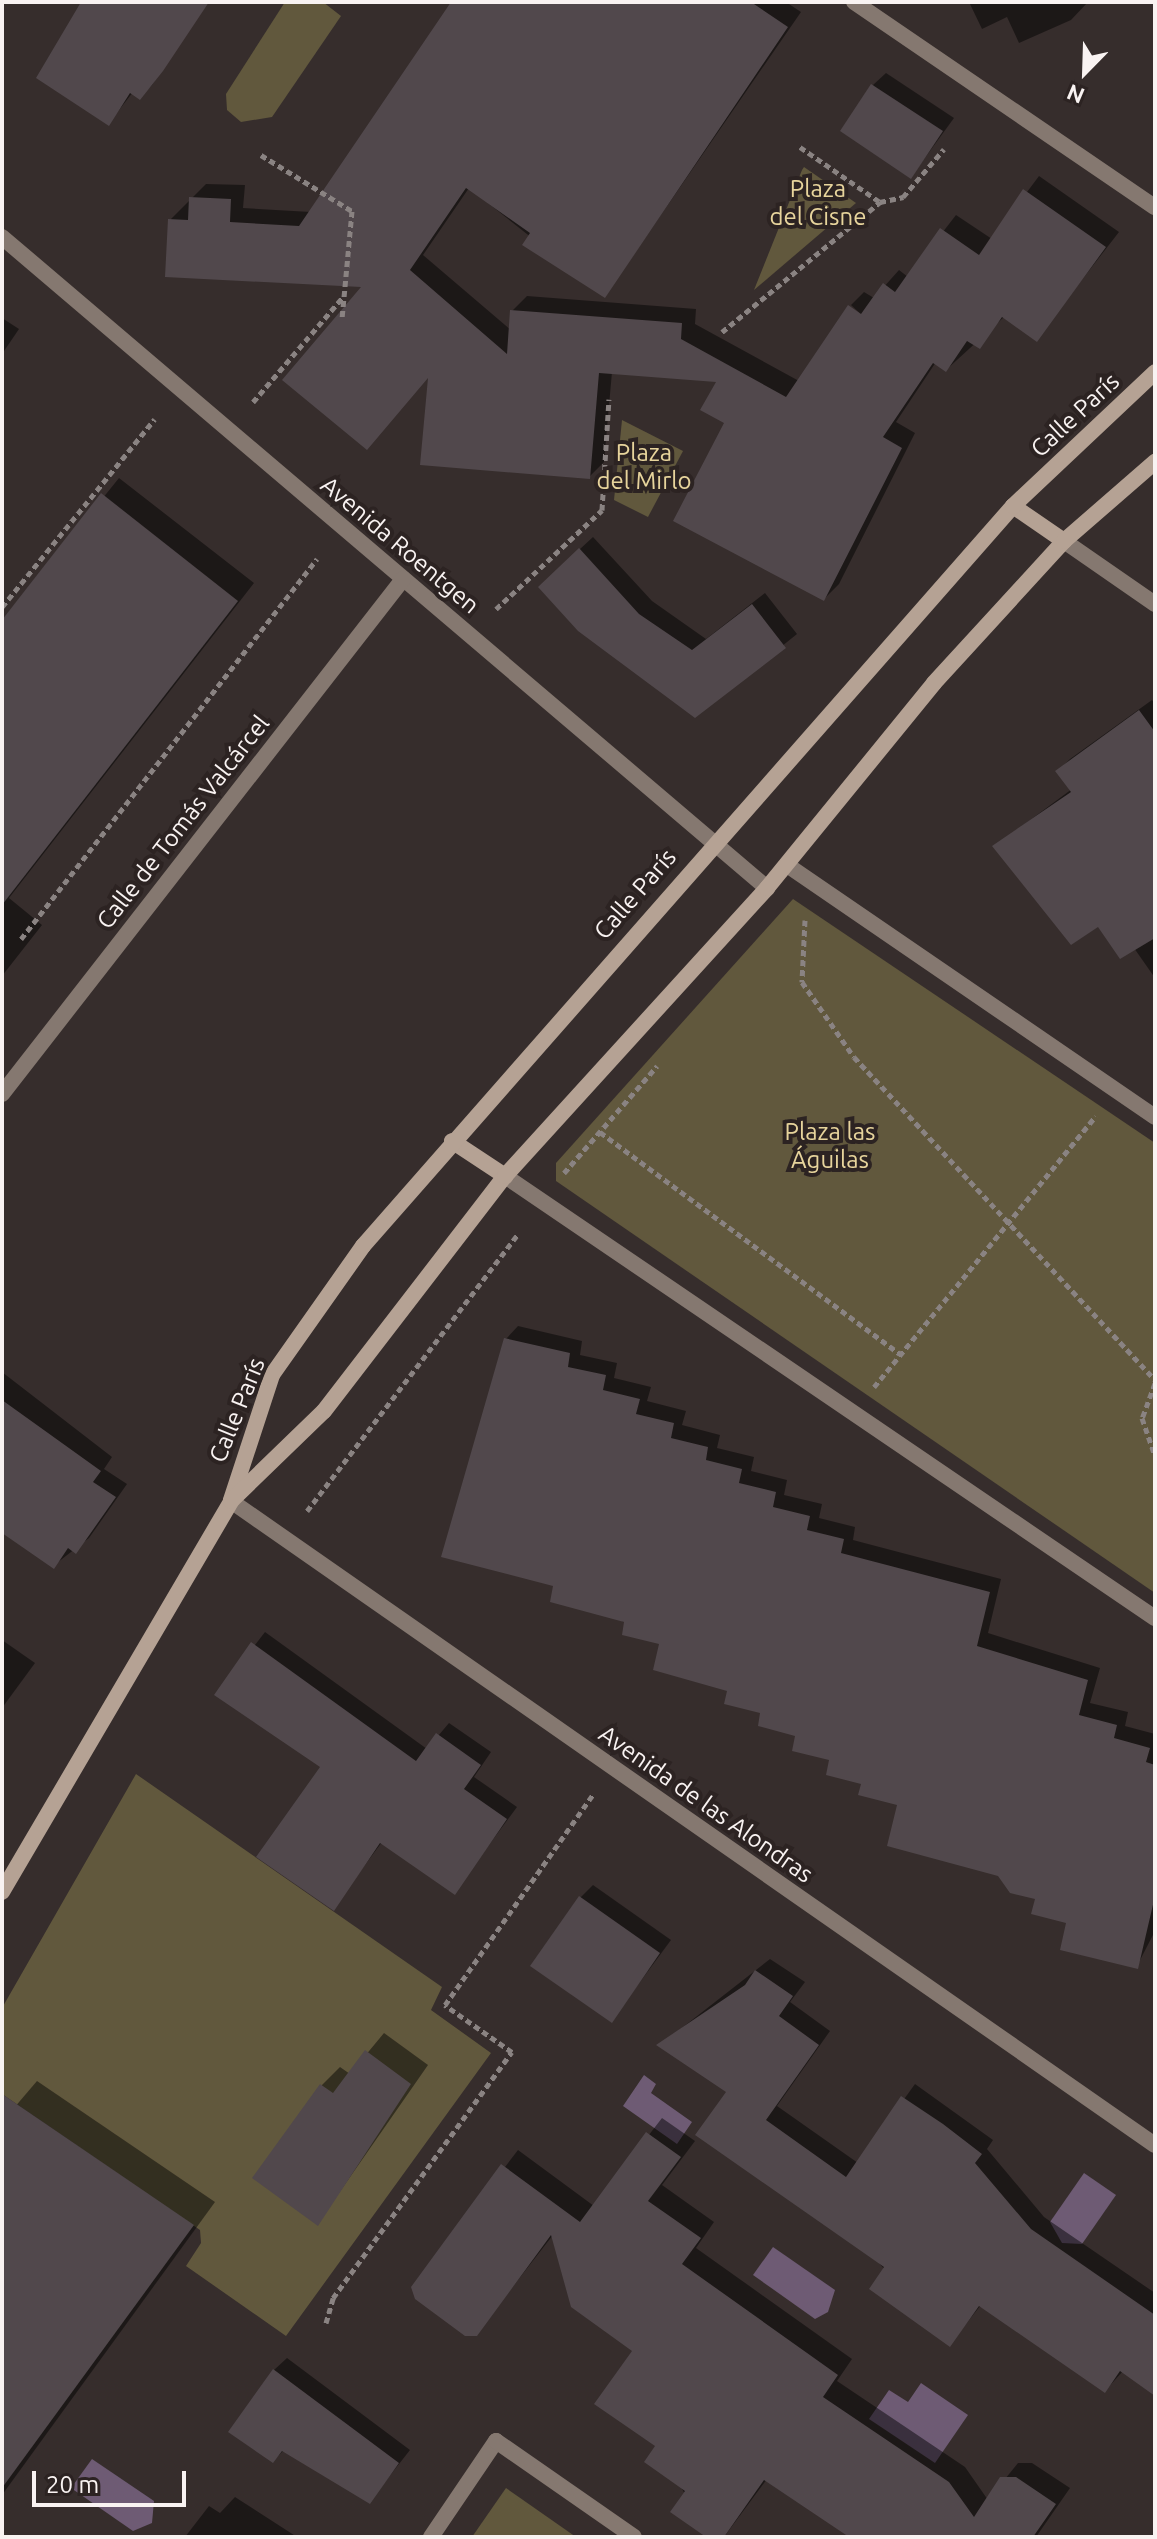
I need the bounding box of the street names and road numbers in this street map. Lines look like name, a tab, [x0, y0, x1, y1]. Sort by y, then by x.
street label: Calle París	[1025, 367, 1125, 463]
street label: Avenida Roentgen	[315, 470, 485, 620]
street label: Calle de Tomás Valcárcel	[91, 710, 275, 934]
street label: Calle París	[588, 843, 682, 945]
street label: Calle París	[203, 1354, 271, 1466]
street label: Avenida de las Alondras	[594, 1719, 818, 1889]

